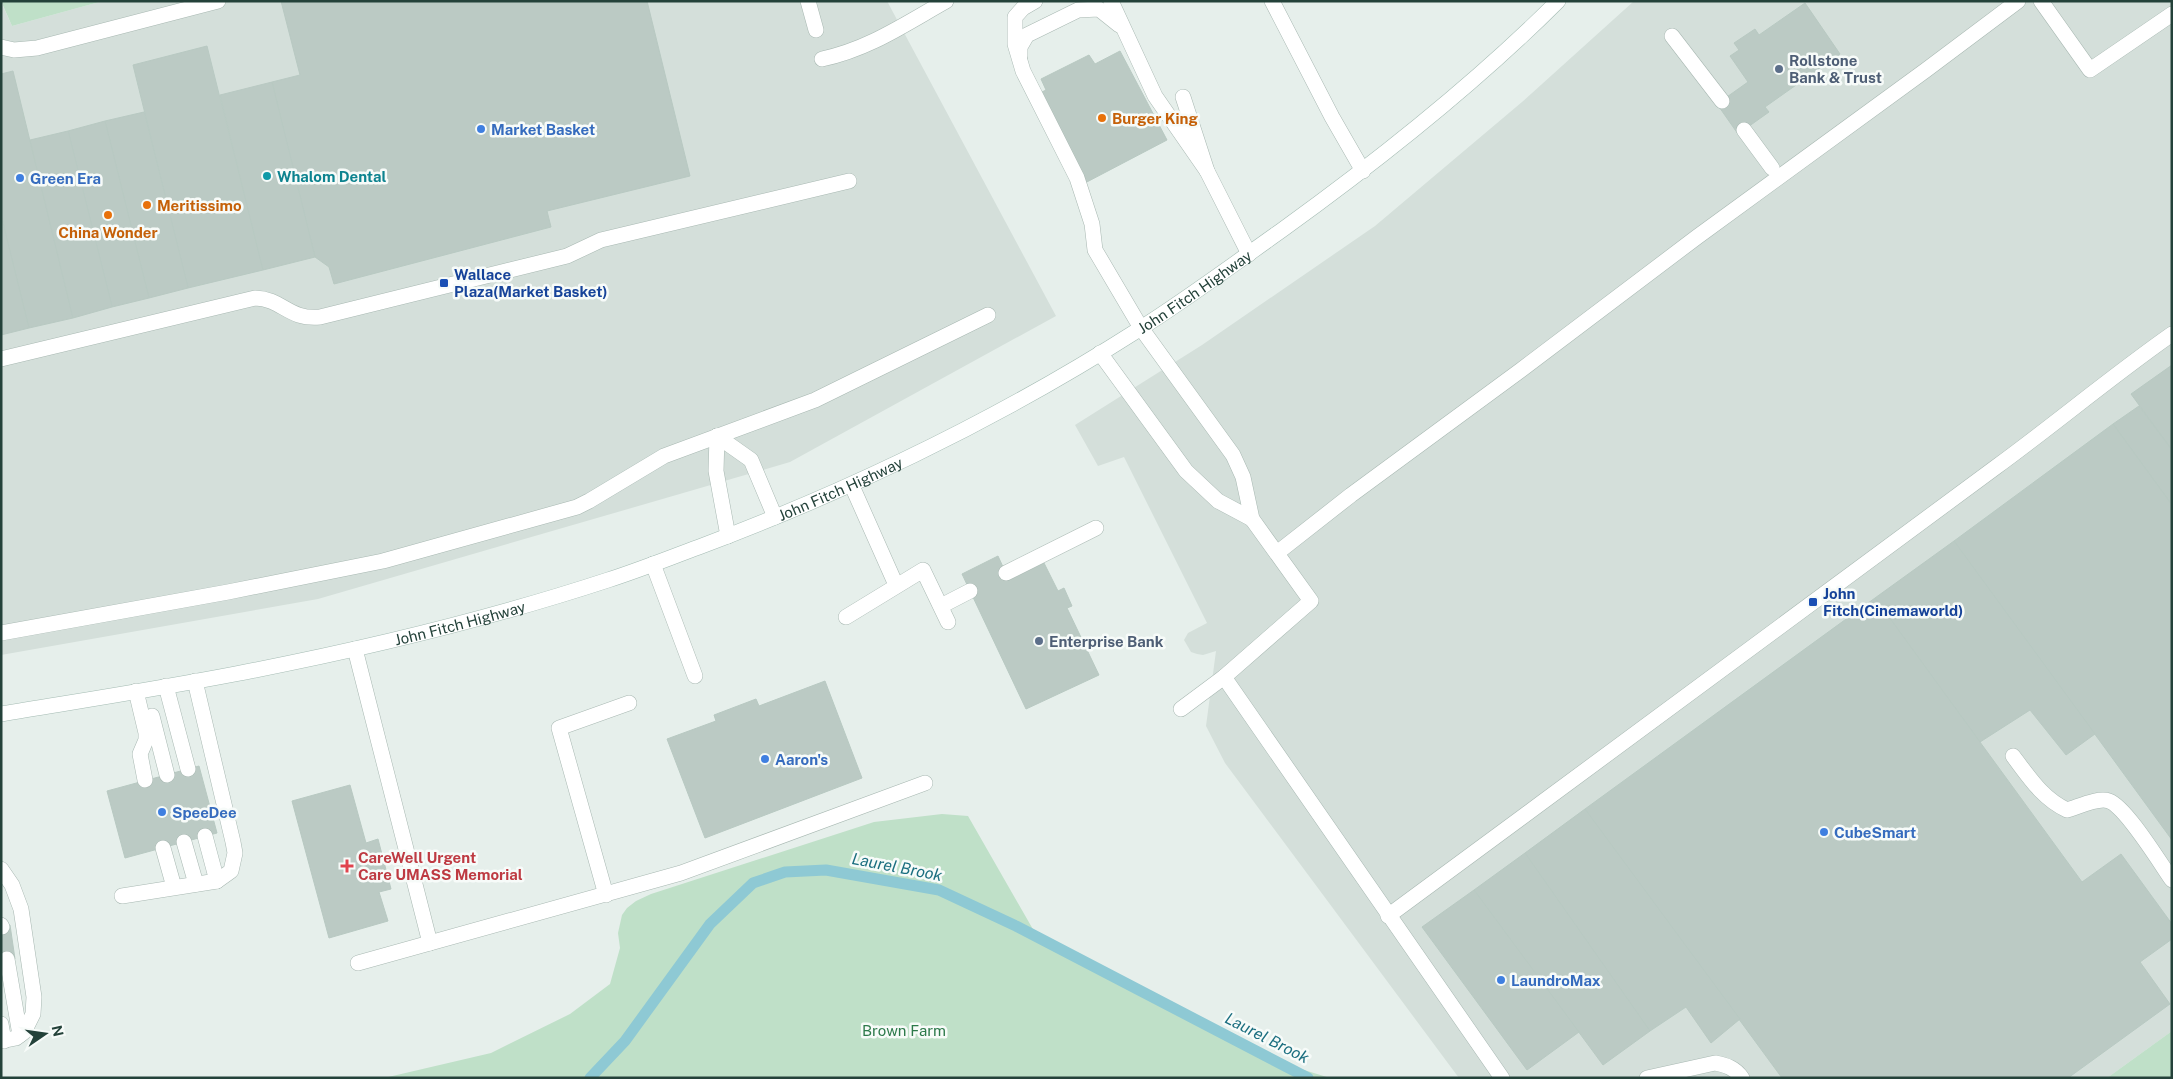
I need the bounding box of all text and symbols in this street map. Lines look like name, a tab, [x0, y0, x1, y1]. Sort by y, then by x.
place label: Rollstone Bank & Trust	[1789, 52, 1882, 86]
marker: Rollstone Bank & Trust	[1773, 63, 1785, 75]
place label: Burger King	[1112, 110, 1198, 127]
marker: Burger King	[1096, 112, 1108, 124]
place label: Market Basket	[491, 121, 595, 138]
marker: Market Basket	[475, 123, 487, 135]
place label: Whalom Dental	[277, 168, 387, 185]
place label: Green Era	[30, 170, 101, 187]
marker: Whalom Dental	[261, 170, 273, 182]
marker: Green Era	[14, 172, 26, 184]
place label: Meritissimo	[157, 197, 242, 214]
marker: Meritissimo	[141, 199, 153, 211]
marker: China Wonder	[102, 209, 114, 221]
place label: China Wonder	[58, 224, 158, 241]
street label: John Fitch Highway	[1134, 246, 1255, 337]
place label: Wallace Plaza(Market Basket)	[454, 266, 608, 300]
marker: Wallace Plaza(Market Basket)	[438, 277, 450, 289]
street label: John Fitch Highway	[775, 453, 905, 523]
place label: John Fitch(Cinemaworld)	[1823, 585, 1963, 619]
marker: John Fitch(Cinemaworld)	[1807, 596, 1819, 608]
street label: John Fitch Highway	[393, 597, 527, 648]
place label: Enterprise Bank	[1049, 633, 1164, 650]
marker: Enterprise Bank	[1033, 635, 1045, 647]
place label: Aaron's	[775, 751, 828, 768]
marker: Aaron's	[759, 753, 771, 765]
place label: SpeeDee	[172, 804, 237, 821]
marker: SpeeDee	[156, 806, 168, 818]
place label: CubeSmart	[1834, 824, 1916, 841]
marker: CubeSmart	[1818, 826, 1830, 838]
place label: CareWell Urgent Care UMASS Memorial	[358, 849, 523, 883]
water label: Laurel Brook	[850, 849, 944, 885]
marker: CareWell Urgent Care UMASS Memorial	[340, 859, 354, 873]
place label: LaundroMax	[1511, 972, 1601, 989]
marker: LaundroMax	[1495, 974, 1507, 986]
north arrow	[20, 1009, 70, 1059]
water label: Laurel Brook	[1222, 1009, 1312, 1067]
park label: Brown Farm	[862, 1022, 946, 1039]
text: N	[49, 1024, 67, 1038]

